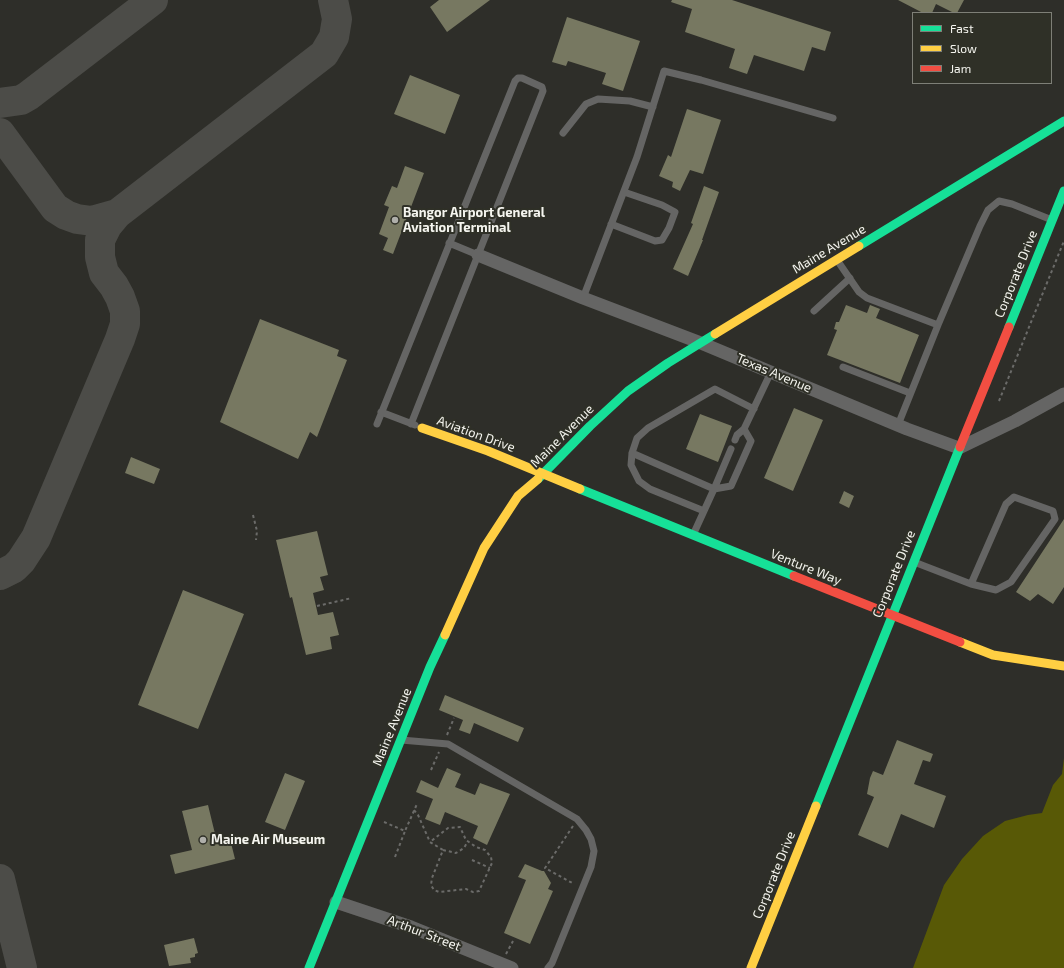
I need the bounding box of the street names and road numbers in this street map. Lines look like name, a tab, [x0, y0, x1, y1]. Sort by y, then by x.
street label: Maine Avenue	[790, 221, 868, 277]
street label: Corporate Drive	[991, 228, 1041, 320]
street label: Texas Avenue	[734, 350, 814, 396]
street label: Maine Avenue	[527, 401, 597, 471]
street label: Aviation Drive	[435, 413, 517, 455]
street label: Corporate Drive	[869, 528, 919, 620]
street label: Venture Way	[768, 546, 844, 588]
street label: Maine Avenue	[369, 686, 415, 768]
street label: Corporate Drive	[749, 829, 799, 921]
street label: Arthur Street	[385, 912, 463, 954]

